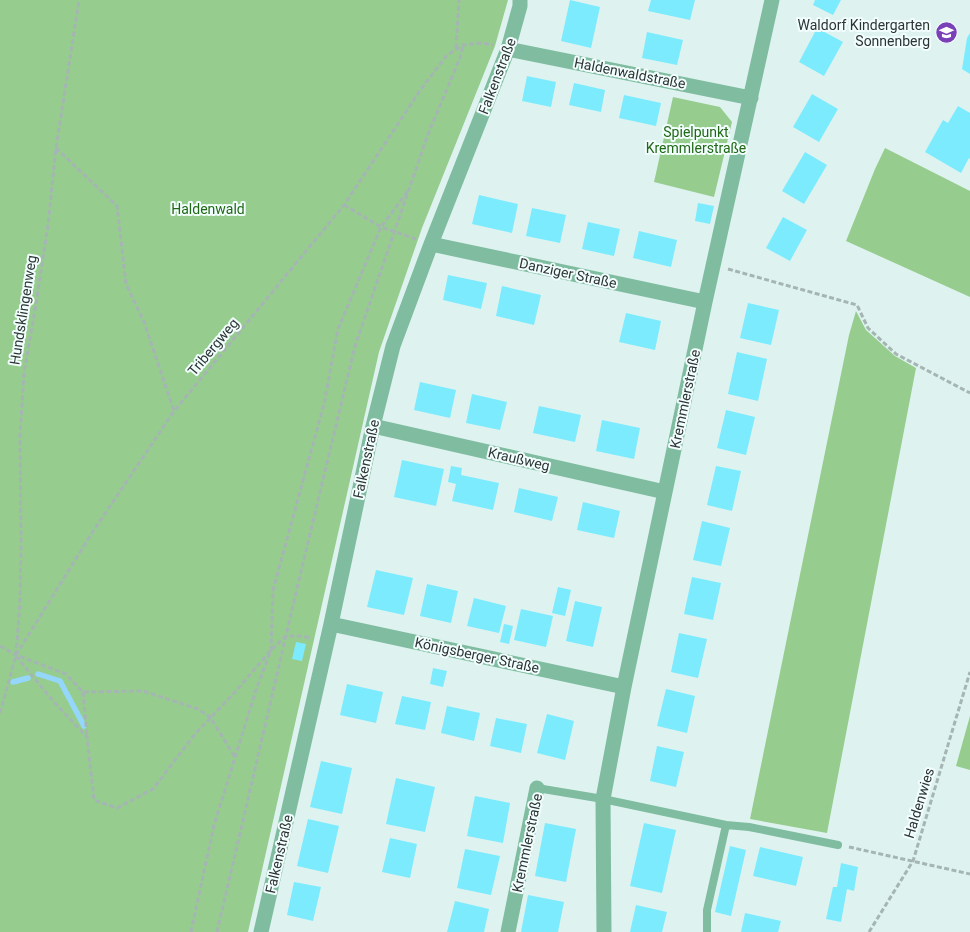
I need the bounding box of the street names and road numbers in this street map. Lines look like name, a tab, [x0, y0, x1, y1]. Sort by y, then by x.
street label: Falkenstraße	[475, 36, 519, 116]
street label: Haldenwaldstraße	[573, 54, 687, 92]
street label: Hundsklingenweg	[6, 254, 40, 366]
street label: Danziger Straße	[518, 255, 618, 291]
street label: Tribergweg	[185, 315, 241, 379]
street label: Kremmlerstraße	[667, 348, 703, 450]
street label: Falkenstraße	[350, 418, 382, 500]
street label: Kraußweg	[487, 444, 551, 474]
street label: Königsberger Straße	[413, 634, 541, 676]
street label: Haldenwies	[901, 766, 937, 840]
street label: Kremmlerstraße	[509, 792, 545, 894]
street label: Falkenstraße	[262, 813, 296, 895]

